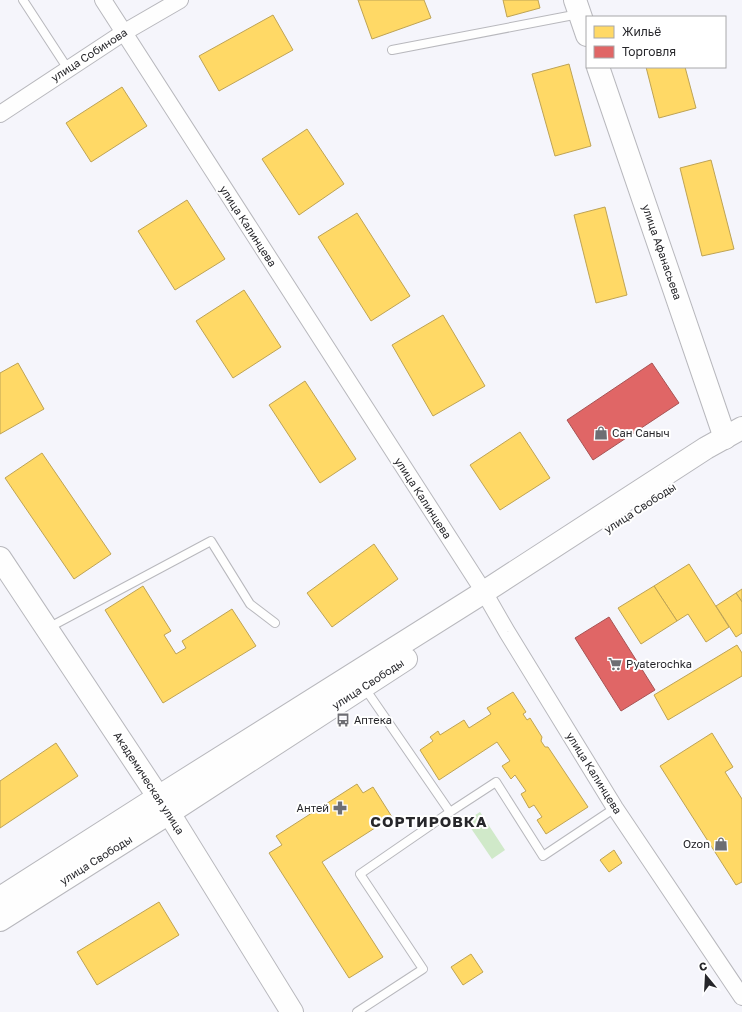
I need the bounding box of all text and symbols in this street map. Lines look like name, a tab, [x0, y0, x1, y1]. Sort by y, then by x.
legend	[586, 16, 726, 68]
text: Жильё	[622, 24, 661, 39]
street label: улица Собинова	[48, 25, 129, 84]
text: Торговля	[622, 44, 676, 59]
street label: улица Калинцева	[217, 183, 280, 269]
street label: улица Афанасьева	[640, 202, 685, 301]
shop icon: Сан Саныч	[593, 425, 609, 441]
place label: Сан Саныч	[612, 426, 670, 439]
street label: улица Калинцева	[392, 455, 455, 541]
street label: улица Свободы	[601, 480, 678, 536]
street label: улица Свободы	[329, 656, 406, 712]
supermarket icon: Pyaterochka	[607, 656, 623, 672]
place label: Pyaterochka	[626, 657, 692, 670]
bus stop icon: Аптека	[335, 712, 351, 728]
place label: Аптека	[354, 713, 392, 726]
street label: Академическая улица	[111, 729, 187, 836]
street label: улица Калинцева	[564, 729, 625, 816]
pharmacy icon: Антей	[332, 800, 348, 816]
place label: Антей	[297, 801, 329, 814]
district label: СОРТИРОВКА	[370, 812, 488, 830]
street label: улица Свободы	[57, 832, 134, 887]
shop icon: Ozon	[713, 836, 729, 852]
place label: Ozon	[683, 837, 710, 850]
north arrow	[686, 956, 726, 996]
text: С	[697, 959, 709, 973]

